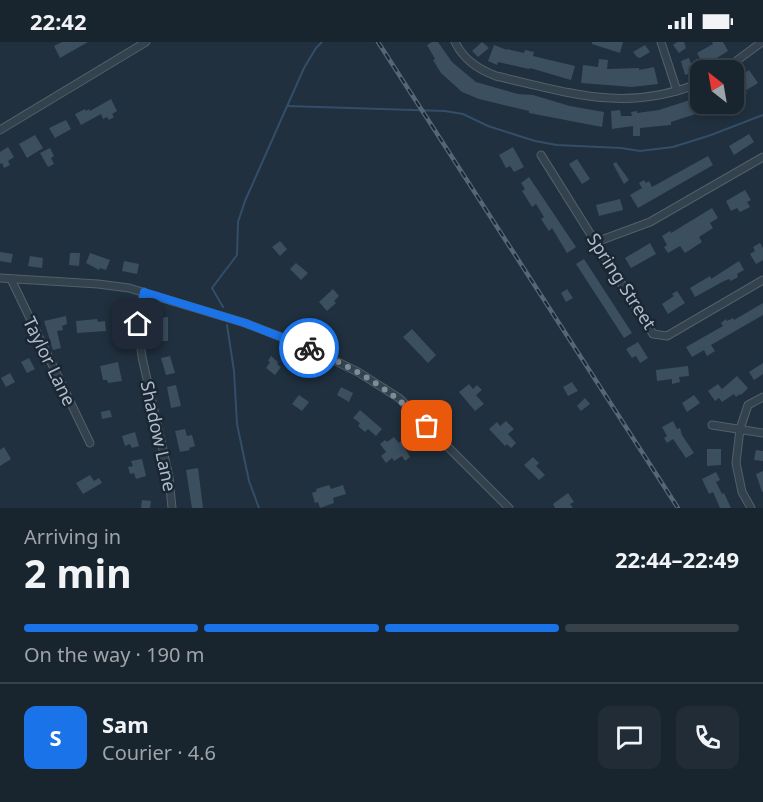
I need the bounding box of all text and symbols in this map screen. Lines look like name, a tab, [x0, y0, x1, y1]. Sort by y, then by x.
text: 22:42	[30, 6, 87, 36]
north arrow	[690, 60, 744, 114]
map controls	[690, 60, 744, 114]
street label: Spring Street	[582, 228, 662, 334]
pin	[112, 298, 163, 349]
icon: home	[121, 307, 154, 340]
street label: Taylor Lane	[18, 312, 82, 410]
courier	[279, 318, 339, 378]
icon: bike	[293, 332, 326, 365]
street label: Shadow Lane	[136, 379, 182, 493]
pin	[401, 400, 452, 451]
icon: bag	[410, 409, 443, 442]
text: Arriving in	[24, 523, 121, 550]
text: 22:44–22:49	[615, 544, 739, 574]
text: 2 min	[24, 546, 131, 599]
text: On the way · 190 m	[24, 641, 204, 668]
button: chat	[598, 706, 661, 769]
button: phone	[676, 706, 739, 769]
text: Sam	[102, 709, 149, 739]
text: S	[49, 722, 62, 752]
text: Courier · 4.6	[102, 739, 216, 766]

